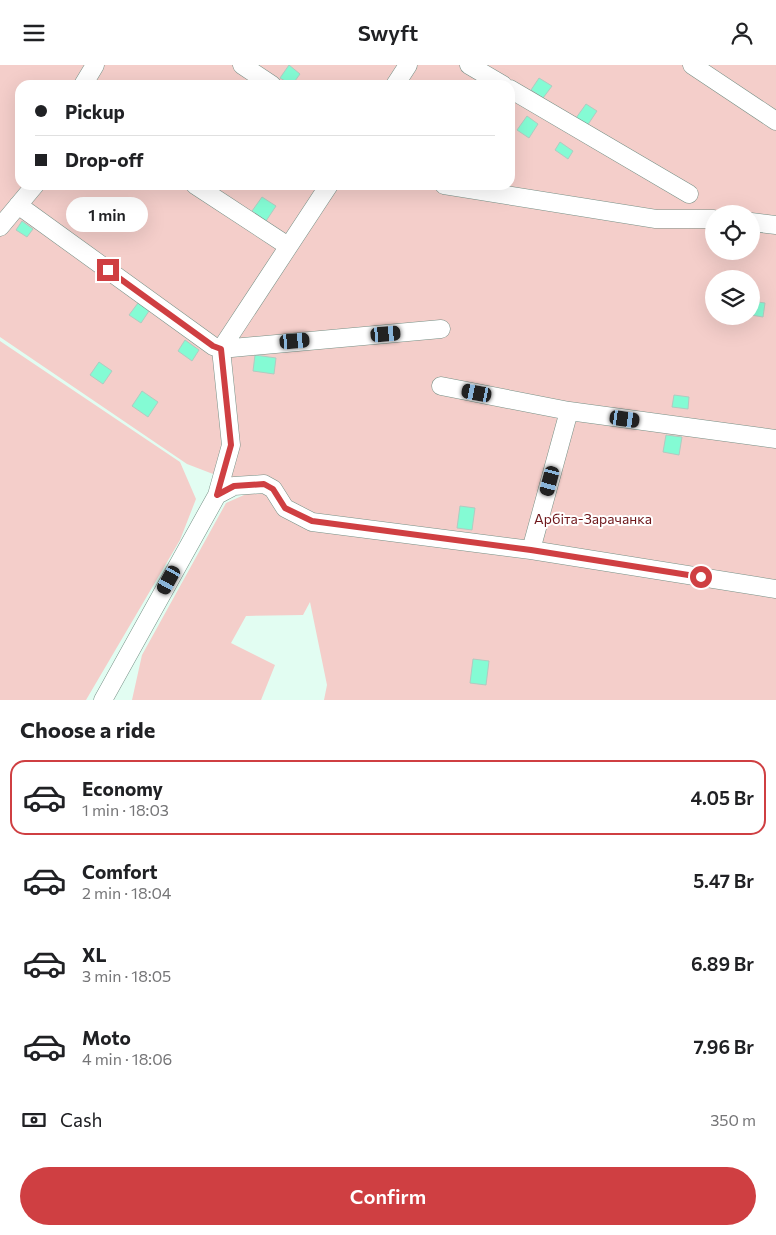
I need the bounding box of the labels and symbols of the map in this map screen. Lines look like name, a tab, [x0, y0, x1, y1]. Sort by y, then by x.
callout: 1 min	[67, 197, 149, 233]
route end	[97, 259, 119, 281]
car	[370, 325, 401, 343]
car	[279, 332, 310, 350]
car	[460, 383, 493, 403]
car	[609, 409, 640, 429]
car	[538, 465, 561, 497]
park label: Арбіта-Зарачанка	[534, 510, 652, 527]
car	[155, 563, 182, 597]
route start	[690, 566, 712, 588]

